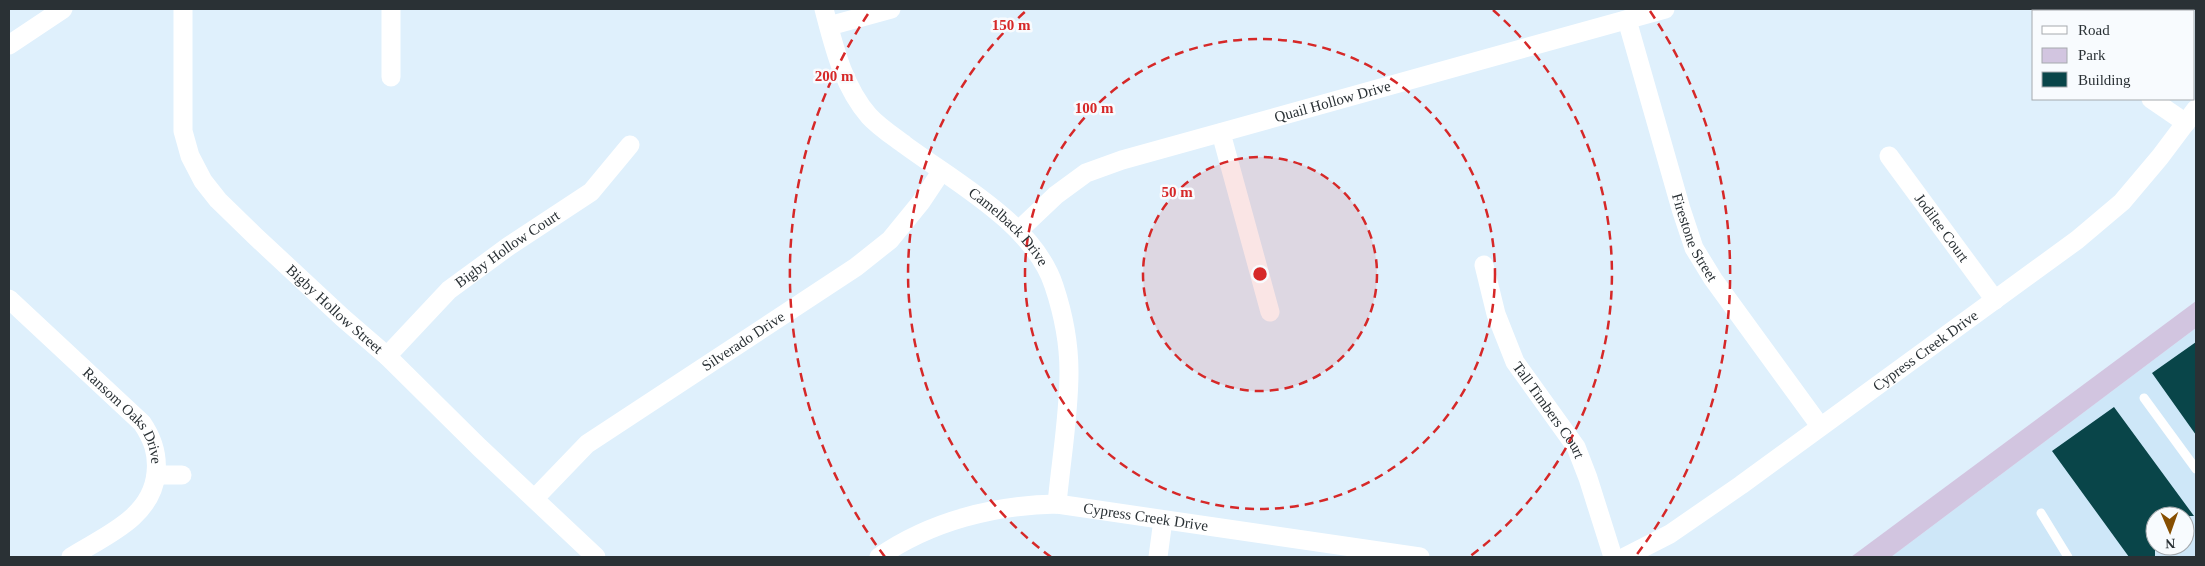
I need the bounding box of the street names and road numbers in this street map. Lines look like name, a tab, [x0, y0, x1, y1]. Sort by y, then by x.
street label: Quail Hollow Drive	[1273, 78, 1393, 125]
street label: Camelback Drive	[966, 184, 1052, 269]
street label: Jodilee Court	[1911, 191, 1973, 265]
street label: Firestone Street	[1669, 192, 1721, 285]
street label: Bigby Hollow Court	[452, 207, 563, 291]
street label: Bigby Hollow Street	[283, 261, 387, 357]
street label: Cypress Creek Drive	[1870, 307, 1981, 394]
street label: Silverado Drive	[699, 308, 788, 374]
street label: Tall Timbers Court	[1510, 359, 1588, 461]
street label: Ransom Oaks Drive	[80, 364, 165, 465]
street label: Cypress Creek Drive	[1082, 500, 1209, 534]

